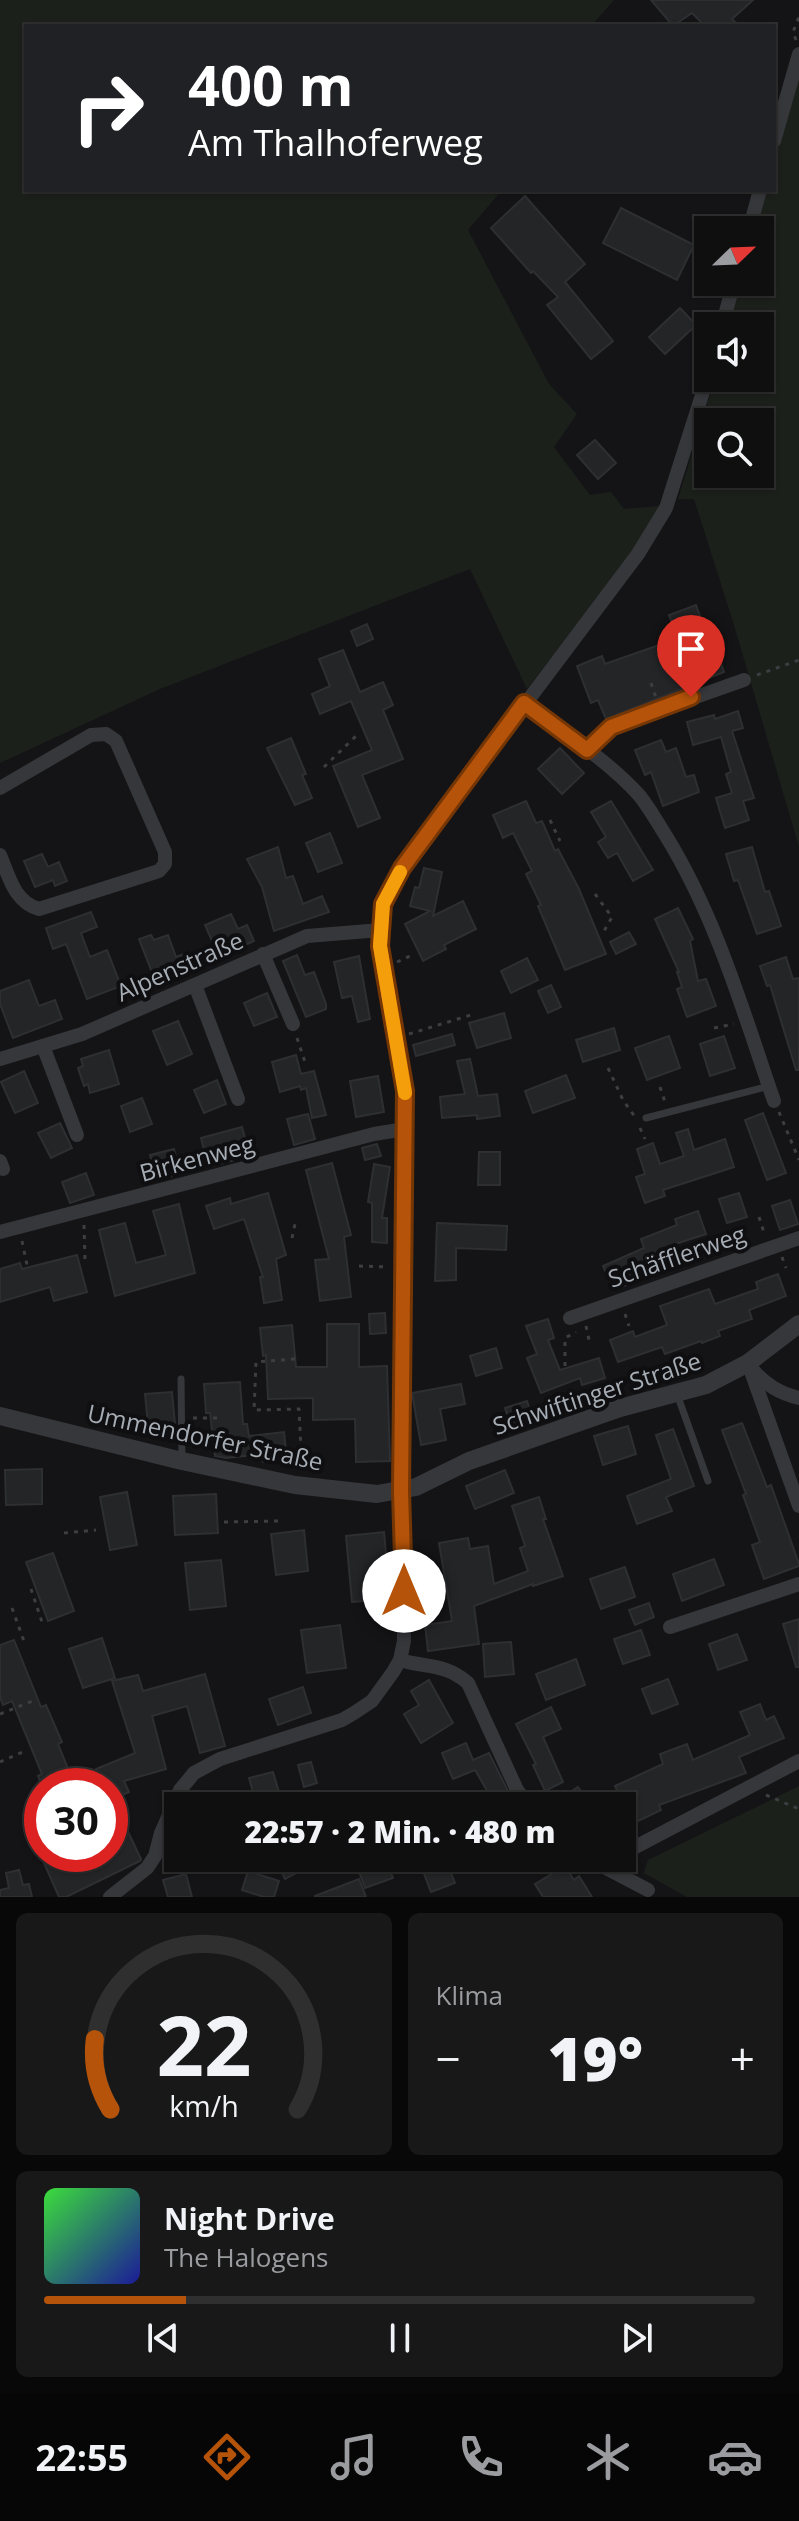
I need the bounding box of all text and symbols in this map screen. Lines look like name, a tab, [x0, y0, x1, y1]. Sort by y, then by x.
text: 400 m	[188, 46, 354, 122]
icon: right	[56, 56, 160, 160]
text: Am Thalhoferweg	[188, 118, 483, 167]
north arrow	[694, 216, 774, 296]
map controls	[694, 216, 774, 488]
button: sound	[694, 312, 774, 392]
button: search	[694, 408, 774, 488]
pin	[657, 615, 725, 697]
icon: arrive	[669, 627, 713, 671]
street label: Alpenstraße	[111, 923, 248, 1008]
street label: Birkenweg	[136, 1126, 258, 1189]
street label: Schäfflerweg	[603, 1217, 750, 1295]
street label: Schwiftinger Straße	[488, 1343, 705, 1442]
street label: Ummendorfer Straße	[85, 1395, 326, 1478]
position arrow	[362, 1549, 446, 1633]
speed limit sign: 30	[24, 1768, 128, 1872]
text: 22:57 · 2 Min. · 480 m	[245, 1811, 555, 1852]
text: Klima	[436, 1977, 503, 2013]
text: 22	[156, 1987, 251, 2100]
text: 19°	[547, 2017, 643, 2099]
text: −	[436, 2028, 461, 2088]
text: +	[730, 2028, 755, 2088]
text: km/h	[169, 2086, 238, 2125]
text: Night Drive	[164, 2198, 335, 2239]
text: The Halogens	[164, 2239, 329, 2275]
icon: previous	[141, 2316, 185, 2360]
icon: pause	[378, 2316, 422, 2360]
icon: next	[615, 2316, 659, 2360]
icon: directions	[199, 2429, 255, 2485]
icon: music	[326, 2429, 382, 2485]
icon: phone	[453, 2429, 509, 2485]
icon: climate	[580, 2429, 636, 2485]
icon: car	[707, 2429, 763, 2485]
text: 22:55	[36, 2433, 128, 2482]

